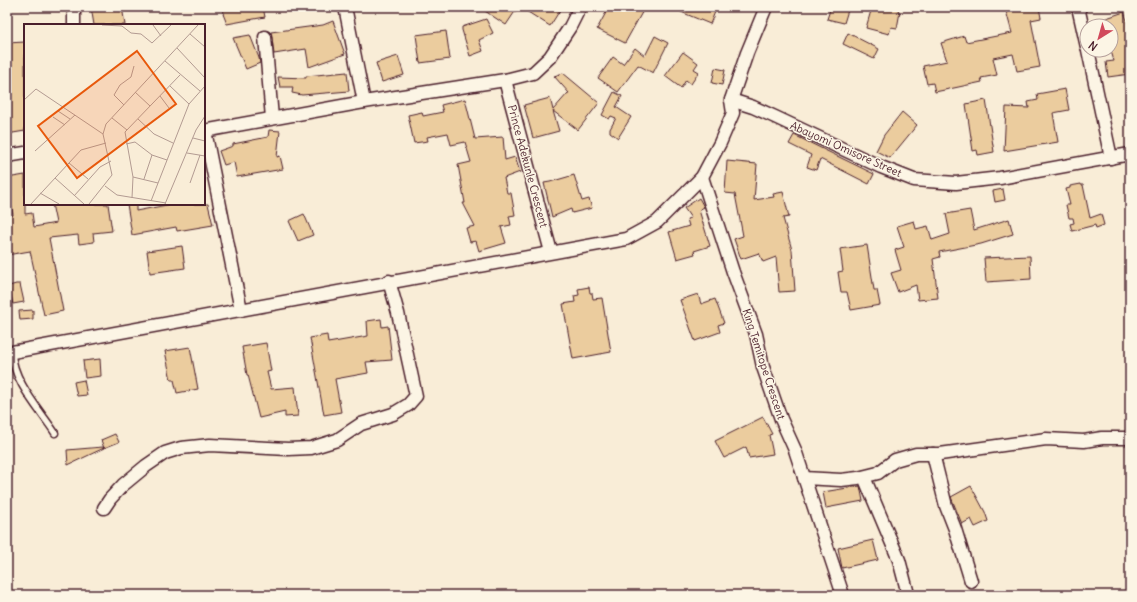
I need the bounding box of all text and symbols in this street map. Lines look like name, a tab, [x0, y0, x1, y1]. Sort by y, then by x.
north arrow	[1079, 18, 1119, 58]
inset map	[24, 24, 205, 205]
text: N	[1086, 38, 1100, 54]
street label: Prince Adekunle Crescent	[505, 103, 551, 229]
street label: Abayomi Omisore Street	[788, 118, 904, 180]
street label: King Temitope Crescent	[739, 307, 789, 421]

